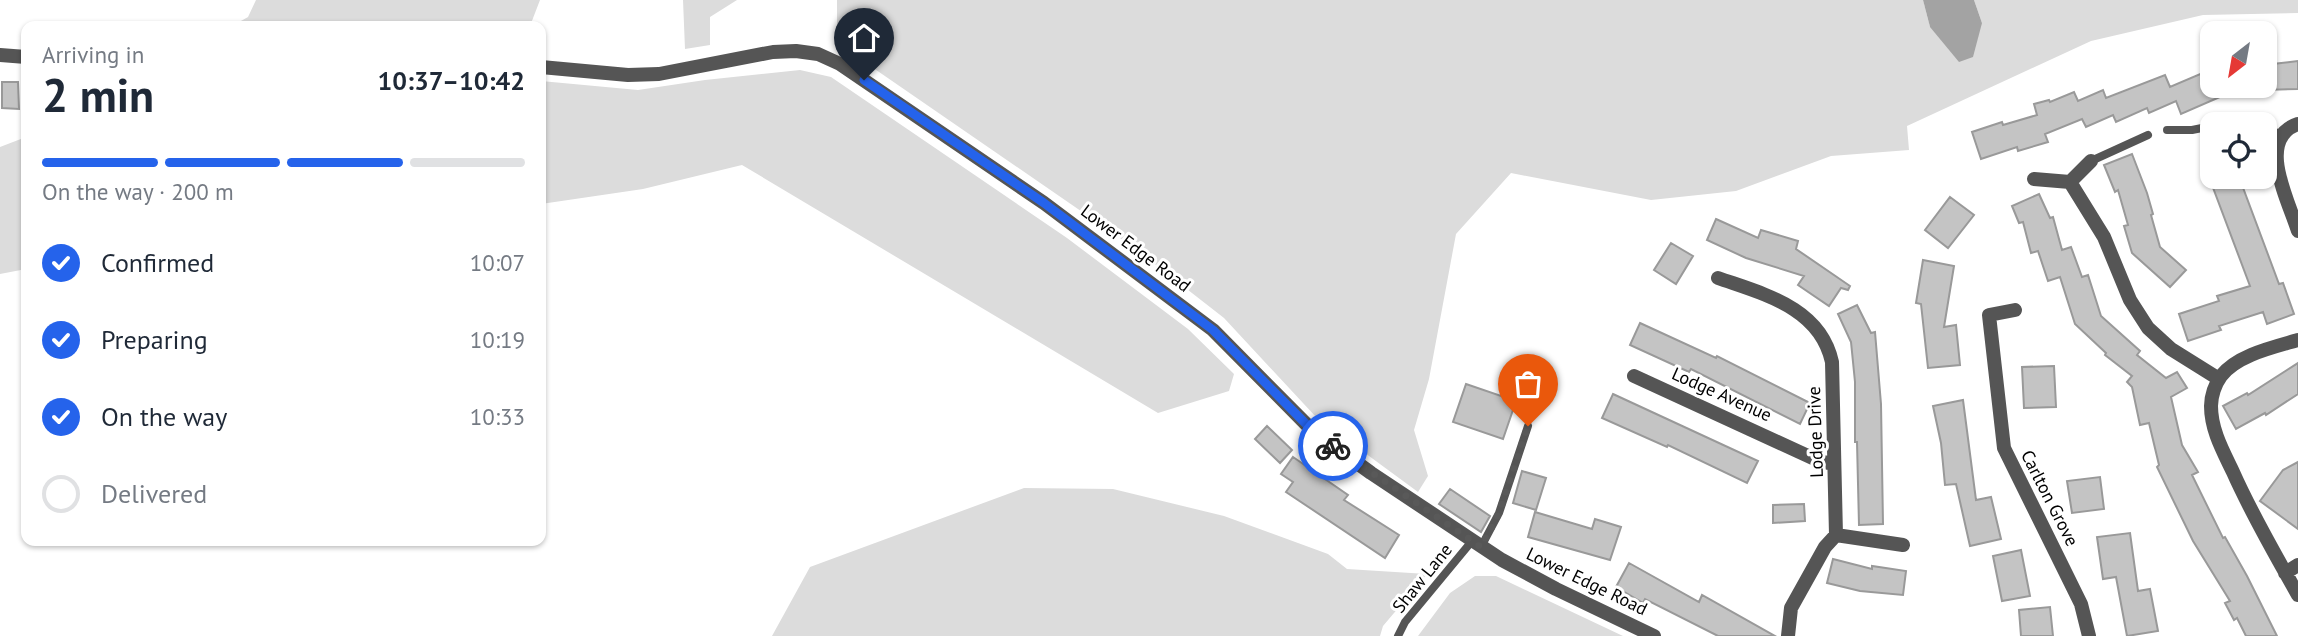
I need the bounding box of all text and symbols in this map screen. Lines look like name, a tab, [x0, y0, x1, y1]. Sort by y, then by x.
pin	[834, 8, 894, 80]
icon: home	[845, 19, 883, 57]
north arrow	[2200, 21, 2277, 98]
map controls	[2200, 21, 2277, 189]
text: Arriving in	[42, 40, 144, 69]
text: 10:37–10:42	[378, 64, 525, 97]
text: 2 min	[42, 65, 154, 125]
button: locate	[2200, 112, 2277, 189]
text: On the way · 200 m	[42, 177, 234, 206]
street label: Lower Edge Road	[1076, 199, 1196, 297]
icon: check	[42, 244, 80, 282]
text: Confirmed	[101, 246, 214, 279]
text: 10:07	[470, 248, 525, 277]
icon: check	[42, 321, 80, 359]
text: Preparing	[101, 323, 208, 356]
text: 10:19	[470, 325, 525, 354]
pin	[1498, 354, 1558, 426]
street label: Lodge Avenue	[1669, 362, 1775, 426]
icon: bag	[1509, 365, 1547, 403]
street label: Lodge Drive	[1802, 386, 1828, 478]
icon: check	[42, 398, 80, 436]
text: On the way	[101, 400, 227, 433]
text: 10:33	[470, 402, 525, 431]
courier	[1298, 411, 1368, 481]
icon: bike	[1314, 427, 1352, 465]
street label: Carlton Grove	[2016, 446, 2084, 550]
text: Delivered	[101, 477, 207, 510]
street label: Shaw Lane	[1387, 539, 1457, 617]
street label: Lower Edge Road	[1523, 542, 1651, 620]

